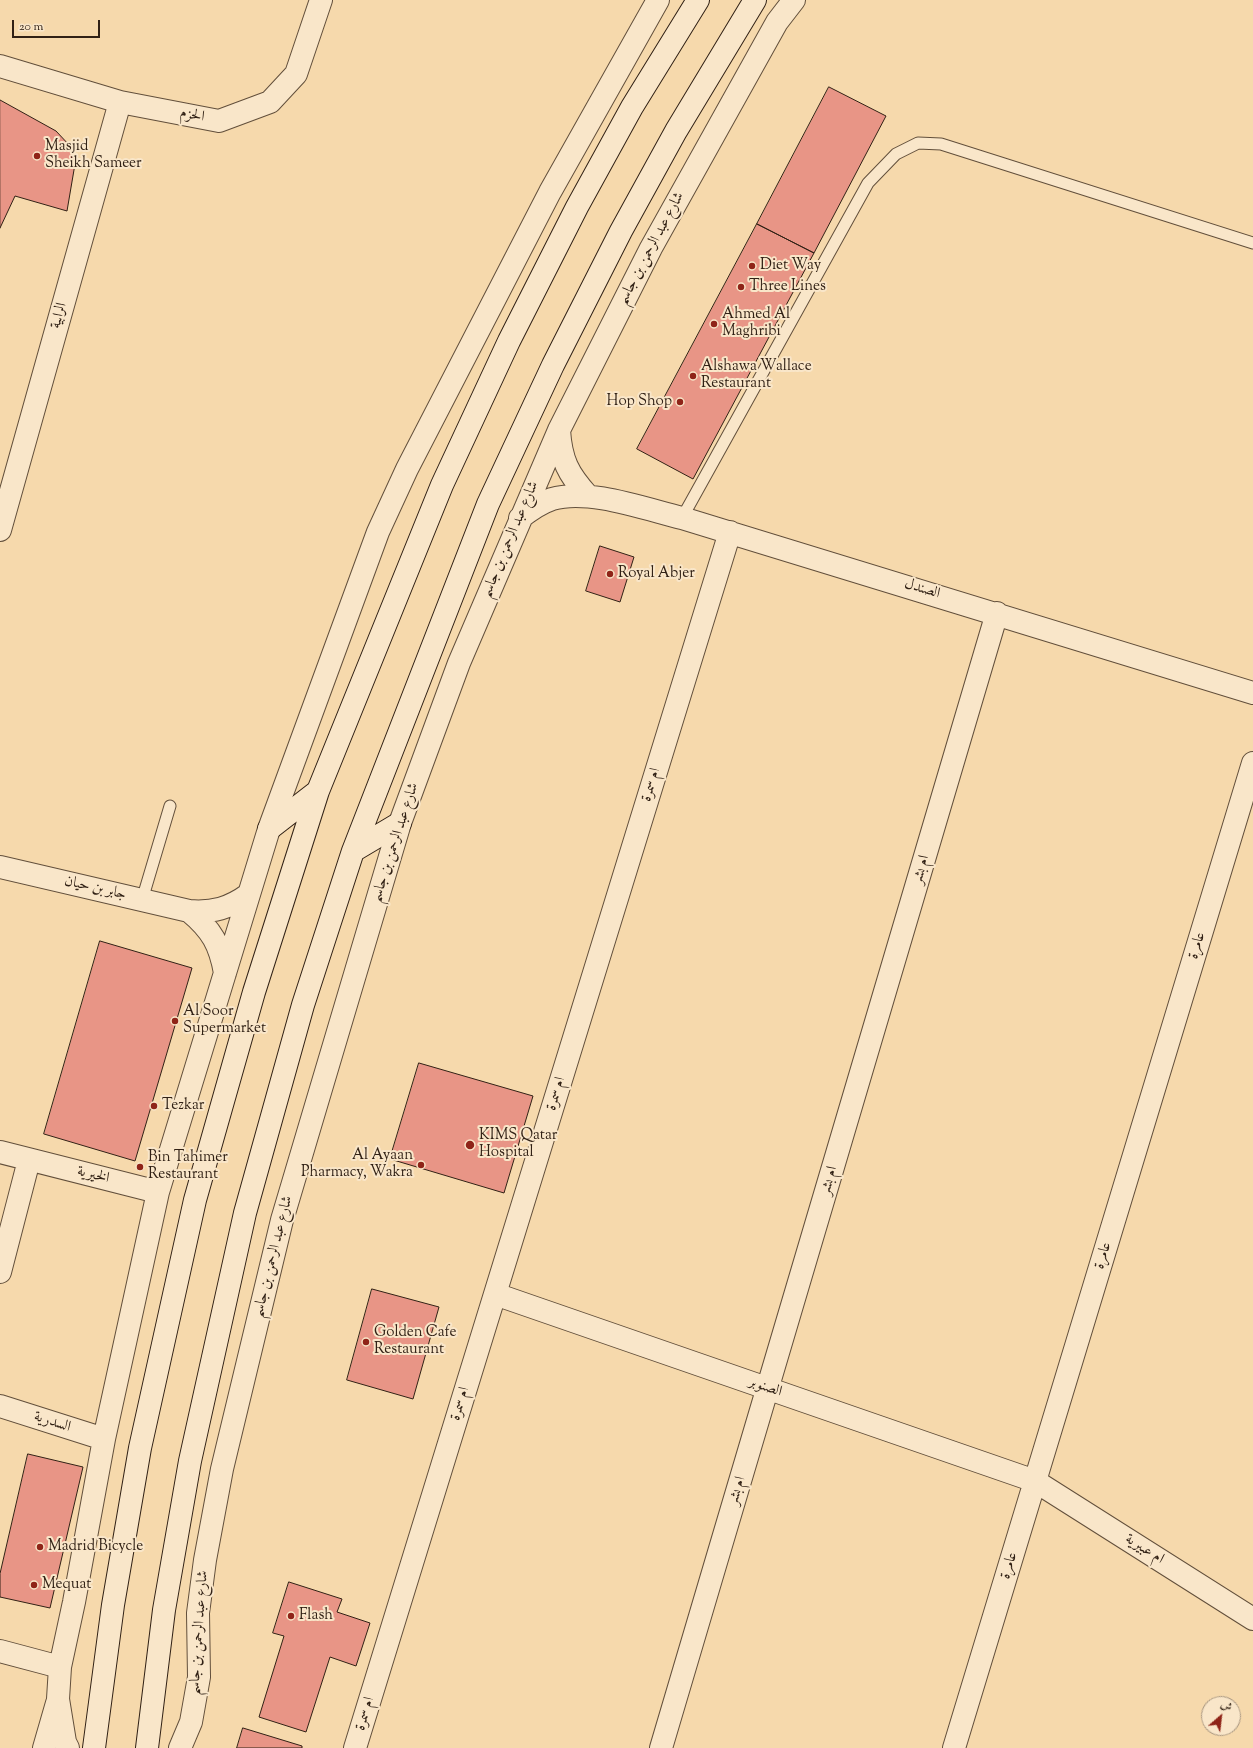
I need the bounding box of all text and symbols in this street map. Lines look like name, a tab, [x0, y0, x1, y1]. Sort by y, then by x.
scale bar	[14, 12, 102, 38]
text: 20 m	[19, 18, 43, 36]
street label: الحزم	[178, 105, 206, 127]
place label: Masjid Sheikh Sameer	[45, 138, 142, 173]
marker: Masjid Sheikh Sameer	[32, 151, 42, 161]
street label: شارع عبد الرحمن بن جاسم	[615, 190, 689, 308]
place label: Diet Way	[760, 257, 821, 275]
marker: Diet Way	[747, 261, 757, 271]
place label: Three Lines	[749, 278, 826, 296]
marker: Three Lines	[736, 282, 746, 292]
street label: الرابية	[48, 301, 72, 331]
place label: Ahmed Al Maghribi	[722, 306, 790, 341]
marker: Ahmed Al Maghribi	[709, 319, 719, 329]
place label: Alshawa Wallace Restaurant	[701, 358, 812, 393]
marker: Alshawa Wallace Restaurant	[688, 371, 698, 381]
place label: Hop Shop	[607, 393, 672, 411]
marker: Hop Shop	[675, 397, 685, 407]
street label: شارع عبد الرحمن بن جاسم	[478, 479, 544, 601]
place label: Royal Abjer	[618, 565, 695, 583]
marker: Royal Abjer	[605, 569, 615, 579]
street label: الصندل	[902, 576, 942, 604]
street label: ام سمرة	[638, 766, 666, 804]
street label: شارع عبد الرحمن بن جاسم	[368, 781, 424, 905]
street label: ام بشر	[909, 853, 935, 887]
street label: جابر بن حيان	[62, 873, 128, 905]
street label: عامرة	[1185, 930, 1211, 962]
place label: Al Soor Supermarket	[183, 1003, 266, 1038]
marker: Al Soor Supermarket	[170, 1016, 180, 1026]
street label: ام سمرة	[543, 1075, 571, 1113]
place label: Tezkar	[162, 1097, 204, 1115]
marker: Tezkar	[149, 1101, 159, 1111]
place label: KIMS Qatar Hospital	[479, 1127, 557, 1162]
marker: KIMS Qatar Hospital	[464, 1139, 476, 1151]
place label: Al Ayaan Pharmacy, Wakra	[301, 1147, 413, 1182]
place label: Bin Tahimer Restaurant	[148, 1149, 228, 1184]
marker: Al Ayaan Pharmacy, Wakra	[416, 1160, 426, 1170]
marker: Bin Tahimer Restaurant	[135, 1162, 145, 1172]
street label: الخيرية	[75, 1163, 111, 1189]
street label: ام بشر	[817, 1164, 843, 1198]
street label: شارع عبد الرحمن بن جاسم	[250, 1194, 298, 1320]
street label: عامرة	[1091, 1240, 1117, 1272]
place label: Golden Cafe Restaurant	[374, 1324, 456, 1359]
marker: Golden Cafe Restaurant	[361, 1337, 371, 1347]
street label: الصنوبر	[746, 1374, 784, 1402]
street label: ام سمرة	[447, 1385, 475, 1423]
street label: السدرية	[31, 1409, 73, 1437]
street label: ام بشر	[725, 1474, 751, 1508]
street label: ام عبيرية	[1121, 1531, 1167, 1569]
place label: Madrid Bicycle	[48, 1538, 143, 1556]
marker: Madrid Bicycle	[35, 1542, 45, 1552]
street label: عامرة	[997, 1550, 1023, 1582]
street label: شارع عبد الرحمن بن جاسم	[187, 1570, 213, 1696]
place label: Mequat	[42, 1576, 91, 1594]
marker: Mequat	[29, 1580, 39, 1590]
place label: Flash	[299, 1607, 333, 1625]
marker: Flash	[286, 1611, 296, 1621]
street label: ام سمرة	[352, 1695, 380, 1733]
north arrow	[1201, 1696, 1241, 1736]
text: ش	[1218, 1697, 1235, 1716]

